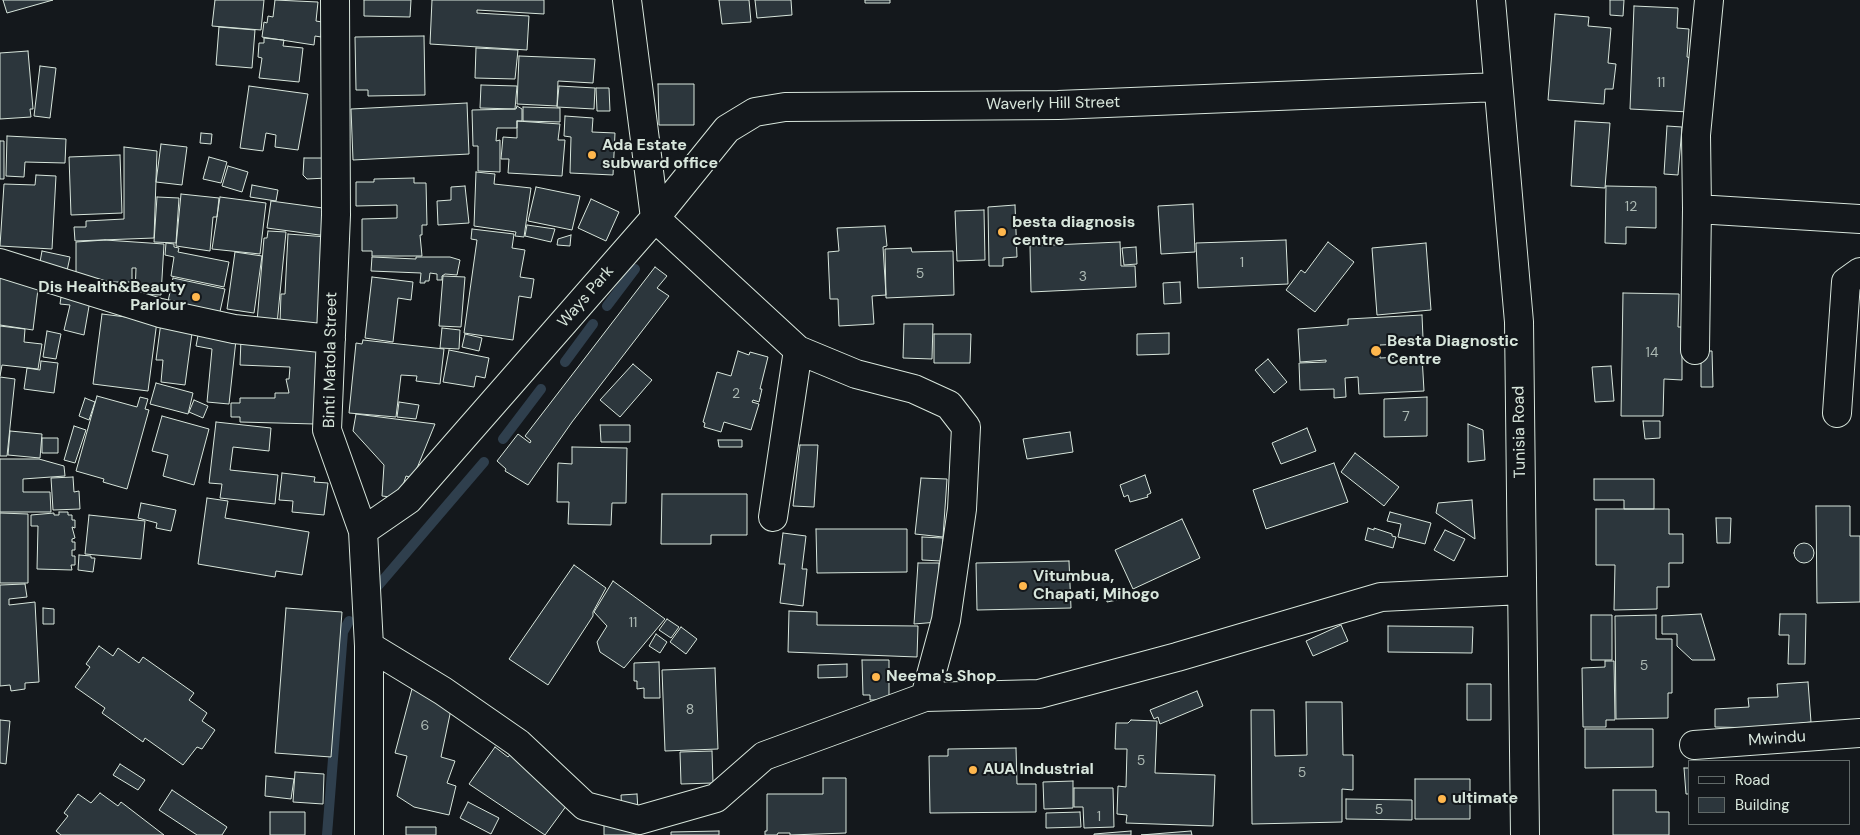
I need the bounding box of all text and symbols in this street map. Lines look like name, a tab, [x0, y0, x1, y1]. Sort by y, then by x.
house number: 11	[1657, 75, 1665, 91]
street label: Waverly Hill Street	[986, 93, 1120, 115]
place label: Ada Estate subward office	[602, 136, 718, 174]
marker: Ada Estate subward office	[586, 149, 598, 161]
house number: 12	[1625, 199, 1637, 215]
place label: besta diagnosis centre	[1012, 213, 1135, 251]
marker: besta diagnosis centre	[996, 226, 1008, 238]
house number: 1	[1240, 255, 1244, 271]
street label: Ways Park	[554, 262, 618, 332]
house number: 5	[916, 266, 924, 282]
house number: 3	[1079, 269, 1087, 285]
place label: Dis Health&Beauty Parlour	[38, 278, 186, 316]
marker: Dis Health&Beauty Parlour	[190, 291, 202, 303]
street label: Binti Matola Street	[320, 292, 342, 428]
place label: Besta Diagnostic Centre	[1387, 332, 1519, 370]
marker: Besta Diagnostic Centre	[1369, 344, 1383, 358]
house number: 14	[1646, 345, 1658, 361]
house number: 2	[732, 386, 740, 402]
street label: Tunisia Road	[1510, 386, 1530, 478]
house number: 7	[1402, 409, 1410, 425]
place label: Vitumbua, Chapati, Mihogo	[1033, 567, 1160, 605]
marker: Vitumbua, Chapati, Mihogo	[1017, 580, 1029, 592]
house number: 11	[629, 615, 637, 631]
house number: 5	[1640, 658, 1648, 674]
place label: Neema's Shop	[886, 667, 997, 687]
marker: Neema's Shop	[870, 671, 882, 683]
house number: 8	[686, 702, 694, 718]
house number: 6	[421, 718, 429, 734]
street label: Mwindu	[1747, 727, 1807, 751]
house number: 5	[1137, 753, 1145, 769]
place label: AUA Industrial	[983, 760, 1094, 780]
legend	[1688, 760, 1850, 825]
marker: AUA Industrial	[967, 764, 979, 776]
house number: 5	[1298, 765, 1306, 781]
text: Road	[1735, 770, 1770, 790]
place label: ultimate	[1452, 789, 1518, 809]
marker: ultimate	[1436, 793, 1448, 805]
text: Building	[1735, 795, 1790, 815]
house number: 5	[1375, 802, 1383, 818]
house number: 1	[1097, 809, 1101, 825]

